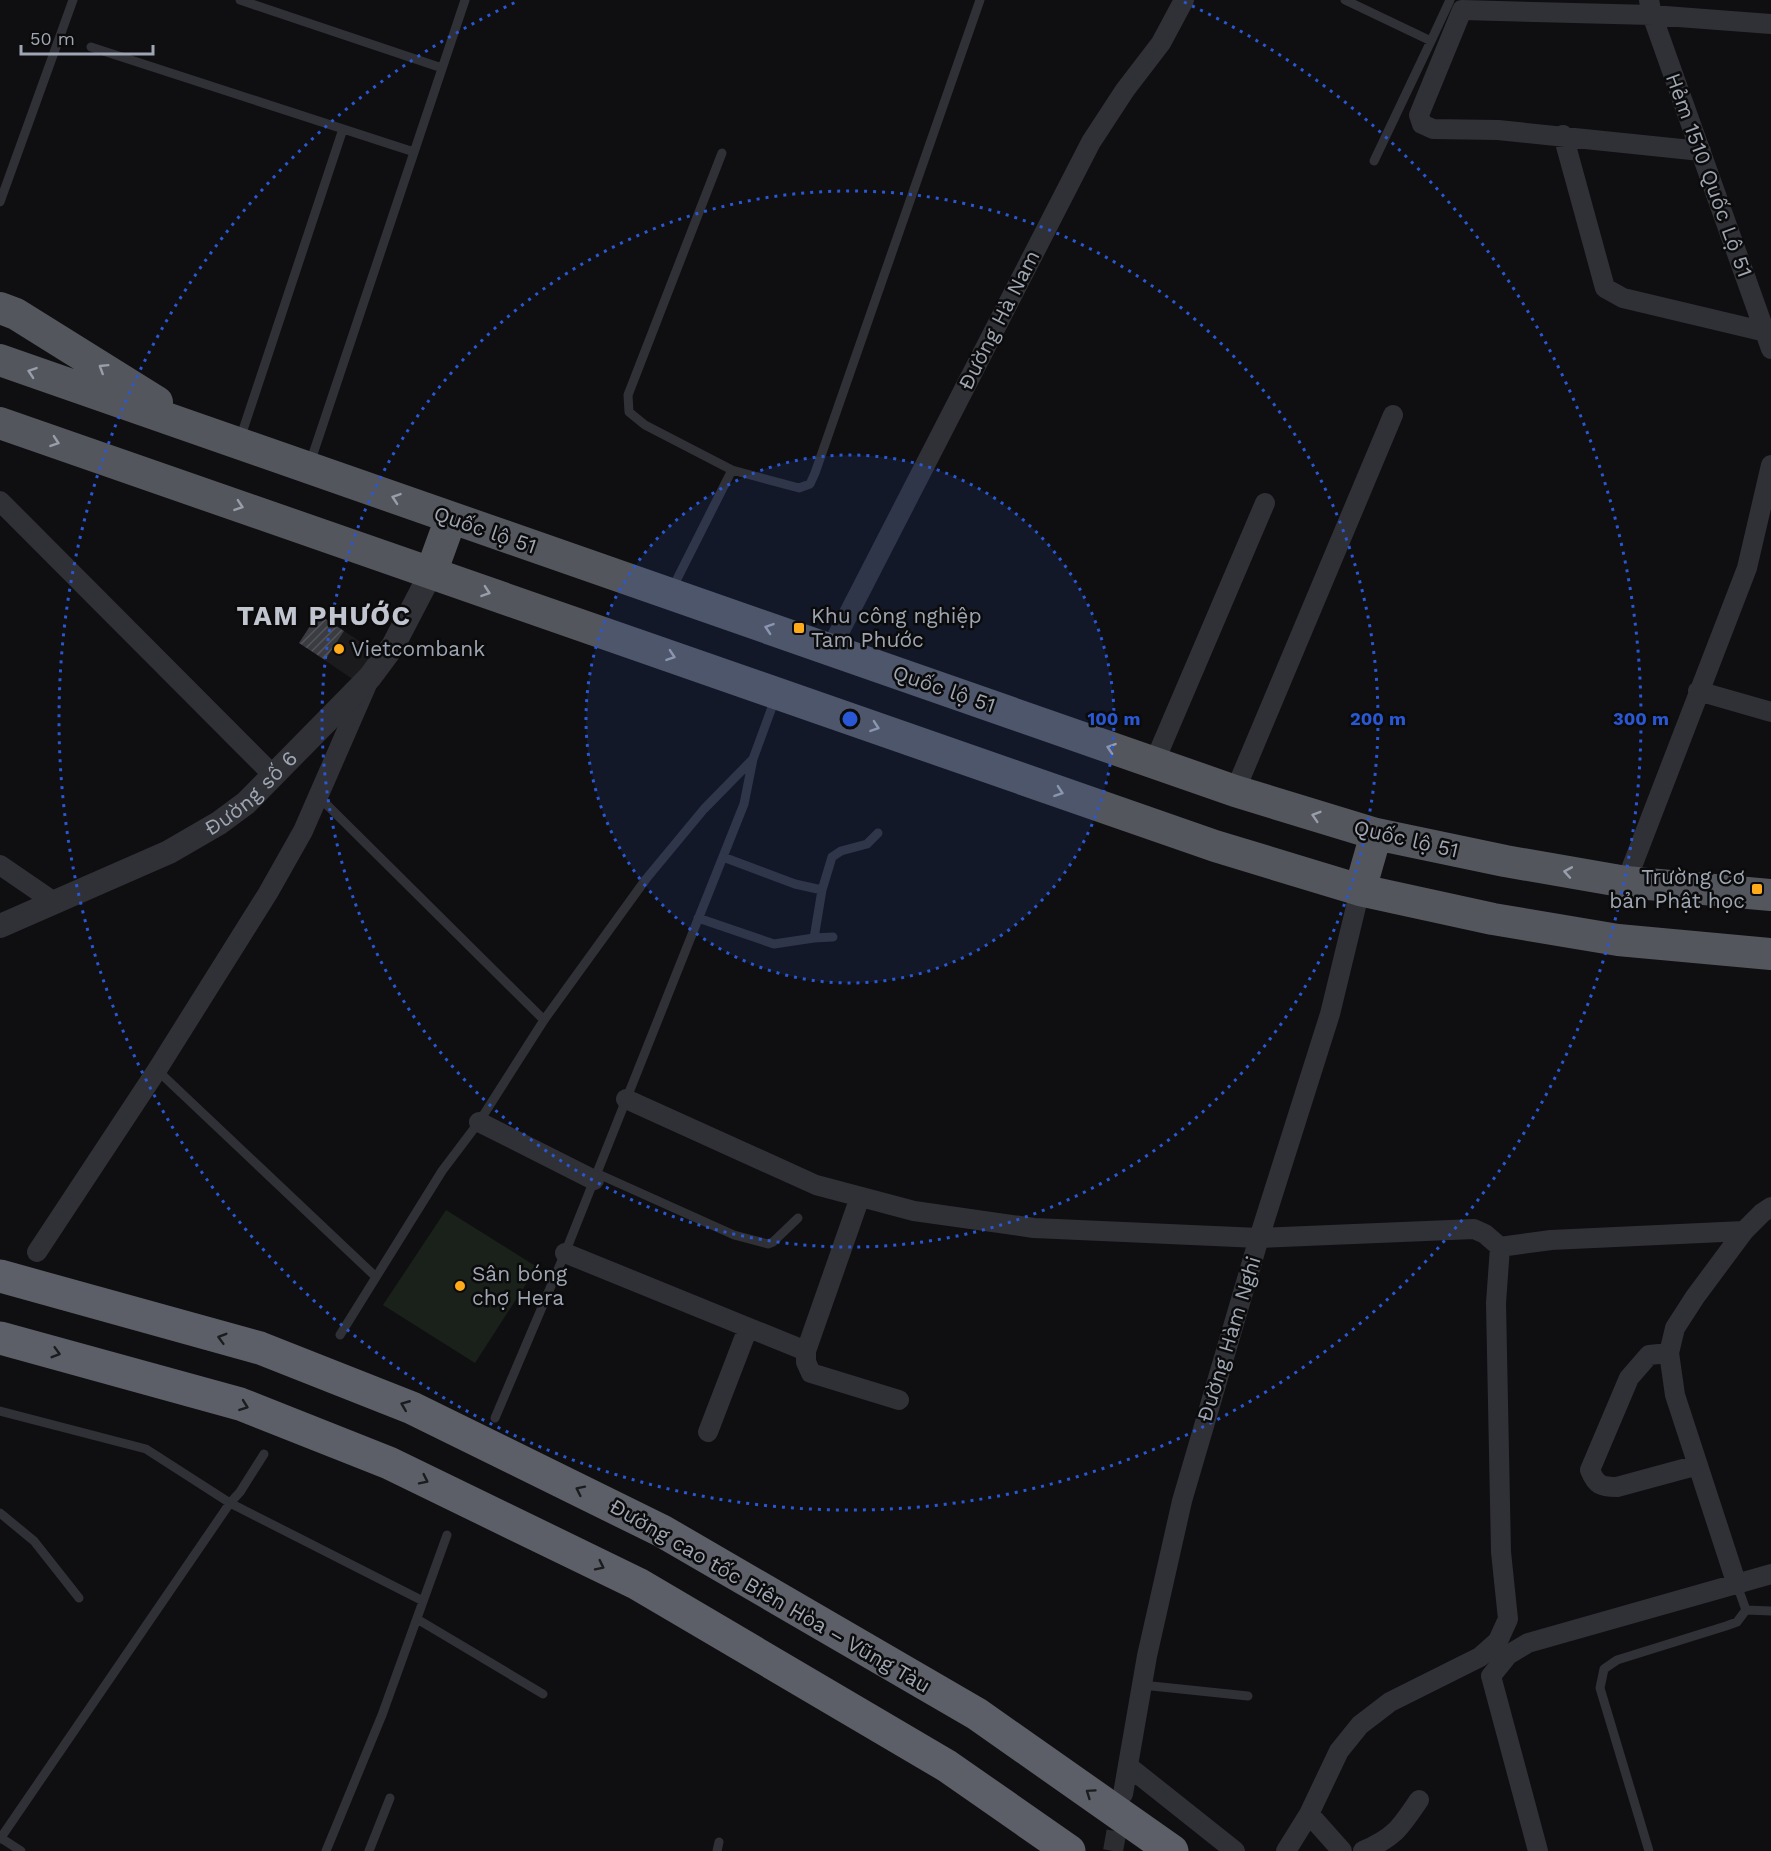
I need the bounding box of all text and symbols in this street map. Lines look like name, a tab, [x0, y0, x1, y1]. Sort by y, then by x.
scale bar	[21, 18, 153, 56]
text: 50 m	[30, 28, 75, 49]
street label: Hẻm 1510 Quốc Lộ 51	[1661, 69, 1758, 280]
street label: Đường Hà Nam	[953, 246, 1045, 394]
one-way arrow	[99, 364, 110, 375]
one-way arrow	[27, 366, 38, 379]
one-way arrow	[49, 434, 60, 447]
one-way arrow	[391, 493, 402, 506]
one-way arrow	[233, 499, 244, 512]
street label: Quốc lộ 51	[431, 500, 540, 559]
one-way arrow	[480, 585, 491, 598]
district label: TAM PHƯỚC	[237, 600, 412, 632]
place label: Khu công nghiệp Tam Phước	[811, 603, 982, 652]
marker: Khu công nghiệp Tam Phước	[792, 621, 806, 635]
one-way arrow	[764, 623, 774, 636]
place label: Vietcombank	[351, 636, 485, 661]
marker: Vietcombank	[332, 642, 346, 656]
one-way arrow	[665, 649, 675, 662]
street label: Quốc lộ 51	[890, 659, 999, 718]
text: 100 m	[1087, 708, 1141, 729]
text: 200 m	[1350, 708, 1406, 729]
text: 300 m	[1613, 708, 1669, 729]
centre of rings	[840, 709, 860, 729]
one-way arrow	[869, 720, 879, 733]
one-way arrow	[1106, 742, 1117, 755]
street label: Đường số 6	[200, 745, 302, 841]
one-way arrow	[1053, 784, 1064, 797]
one-way arrow	[1311, 811, 1322, 823]
street label: Quốc lộ 51	[1351, 814, 1461, 863]
place label: Trường Cơ bản Phật học	[1609, 864, 1745, 913]
one-way arrow	[1563, 866, 1573, 879]
marker: Trường Cơ bản Phật học	[1750, 882, 1764, 896]
street label: Đường Hàm Nghi	[1191, 1253, 1266, 1425]
place label: Sân bóng chợ Hera	[472, 1261, 568, 1310]
marker: Sân bóng chợ Hera	[453, 1279, 467, 1293]
one-way arrow	[217, 1332, 227, 1345]
one-way arrow	[51, 1346, 61, 1359]
one-way arrow	[238, 1399, 249, 1412]
one-way arrow	[400, 1400, 411, 1412]
one-way arrow	[418, 1473, 429, 1485]
one-way arrow	[575, 1486, 586, 1498]
street label: Đường cao tốc Biên Hòa – Vũng Tàu	[605, 1493, 935, 1698]
one-way arrow	[593, 1558, 604, 1570]
one-way arrow	[1086, 1789, 1097, 1800]

